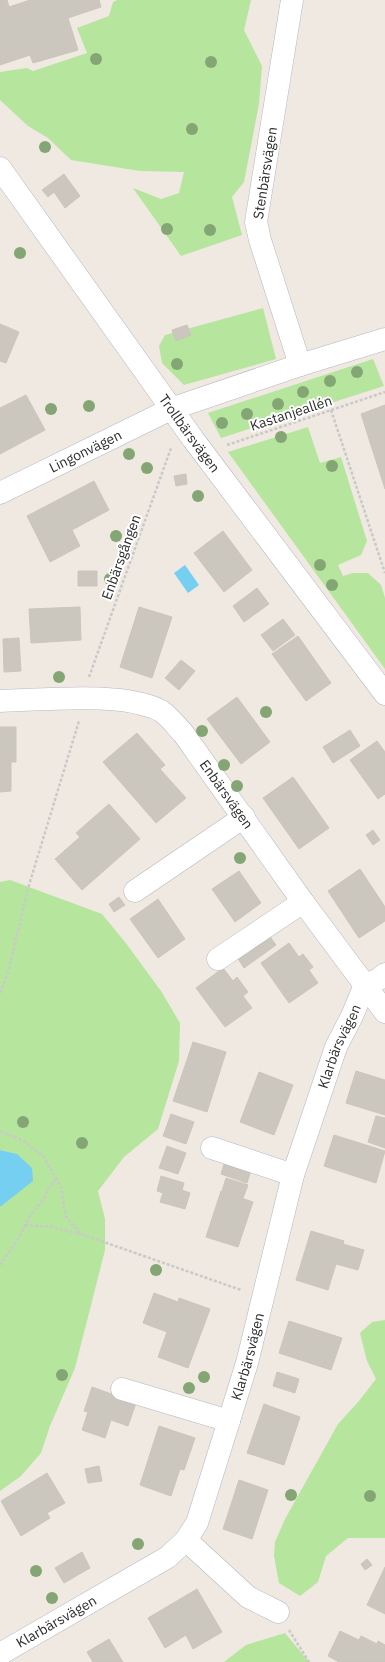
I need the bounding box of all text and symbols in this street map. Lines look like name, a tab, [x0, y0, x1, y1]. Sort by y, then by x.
street label: Stenbärsvägen	[249, 126, 281, 220]
street label: Trollbärsvägen	[155, 391, 224, 476]
street label: Kastanjeallén	[248, 391, 334, 435]
street label: Lingonvägen	[46, 426, 125, 477]
street label: Enbärsgången	[97, 512, 145, 602]
street label: Enbärsvägen	[196, 756, 257, 832]
street label: Klarbärsvägen	[314, 1002, 365, 1091]
street label: Klarbärsvägen	[227, 1311, 268, 1403]
street label: Klarbärsvägen	[13, 1591, 100, 1652]

